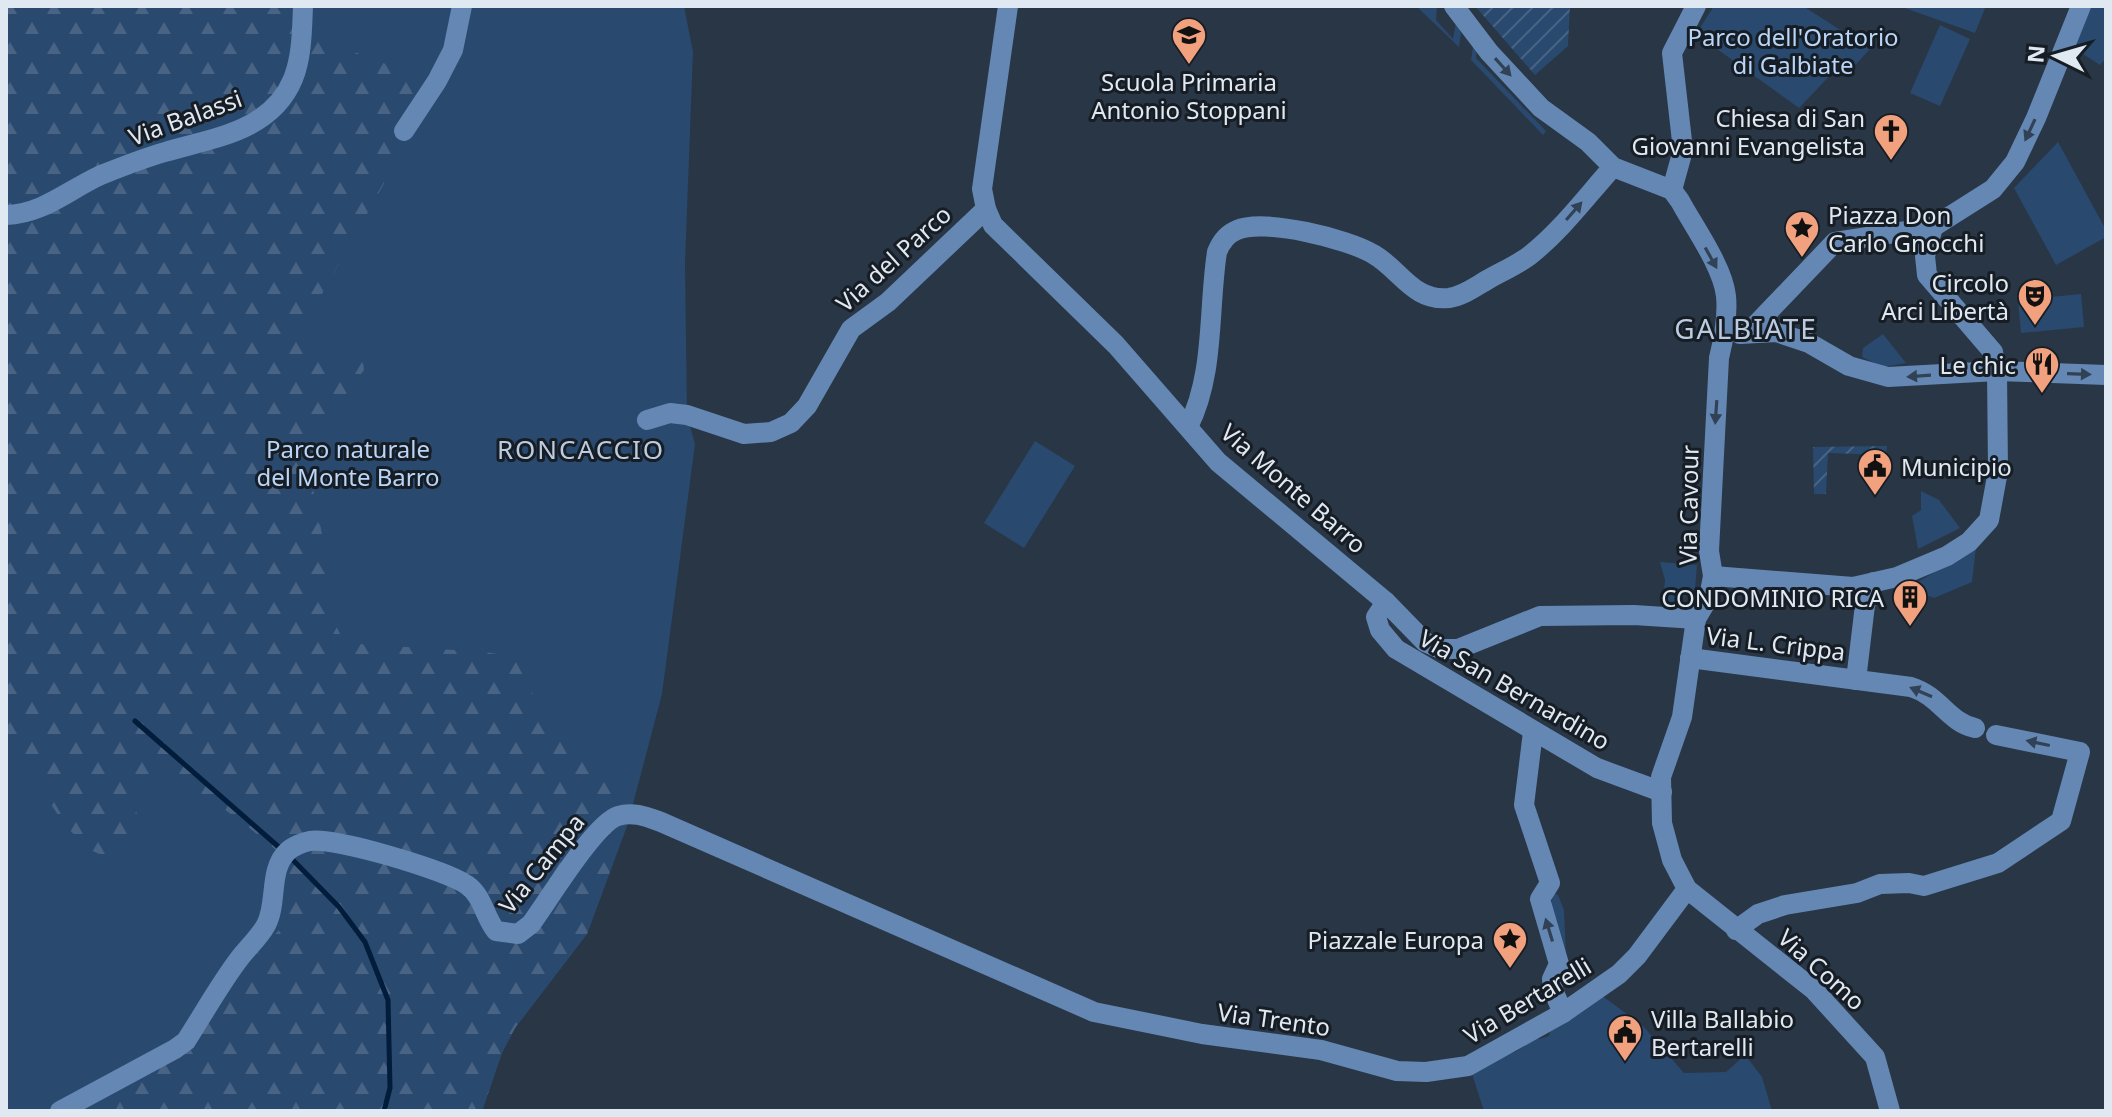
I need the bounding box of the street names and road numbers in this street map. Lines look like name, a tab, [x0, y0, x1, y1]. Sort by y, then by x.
street label: Via Balassi	[124, 81, 246, 153]
street label: Via del Parco	[828, 197, 958, 319]
street label: Via Monte Barro	[1214, 416, 1374, 560]
street label: Via Cavour	[1670, 444, 1706, 565]
street label: Via L. Crippa	[1705, 618, 1847, 668]
street label: Via San Bernardino	[1414, 621, 1616, 757]
street label: Via Campa	[491, 806, 591, 920]
street label: Via Como	[1771, 921, 1873, 1017]
street label: Via Bertarelli	[1457, 949, 1597, 1051]
street label: Via Trento	[1216, 995, 1332, 1043]

